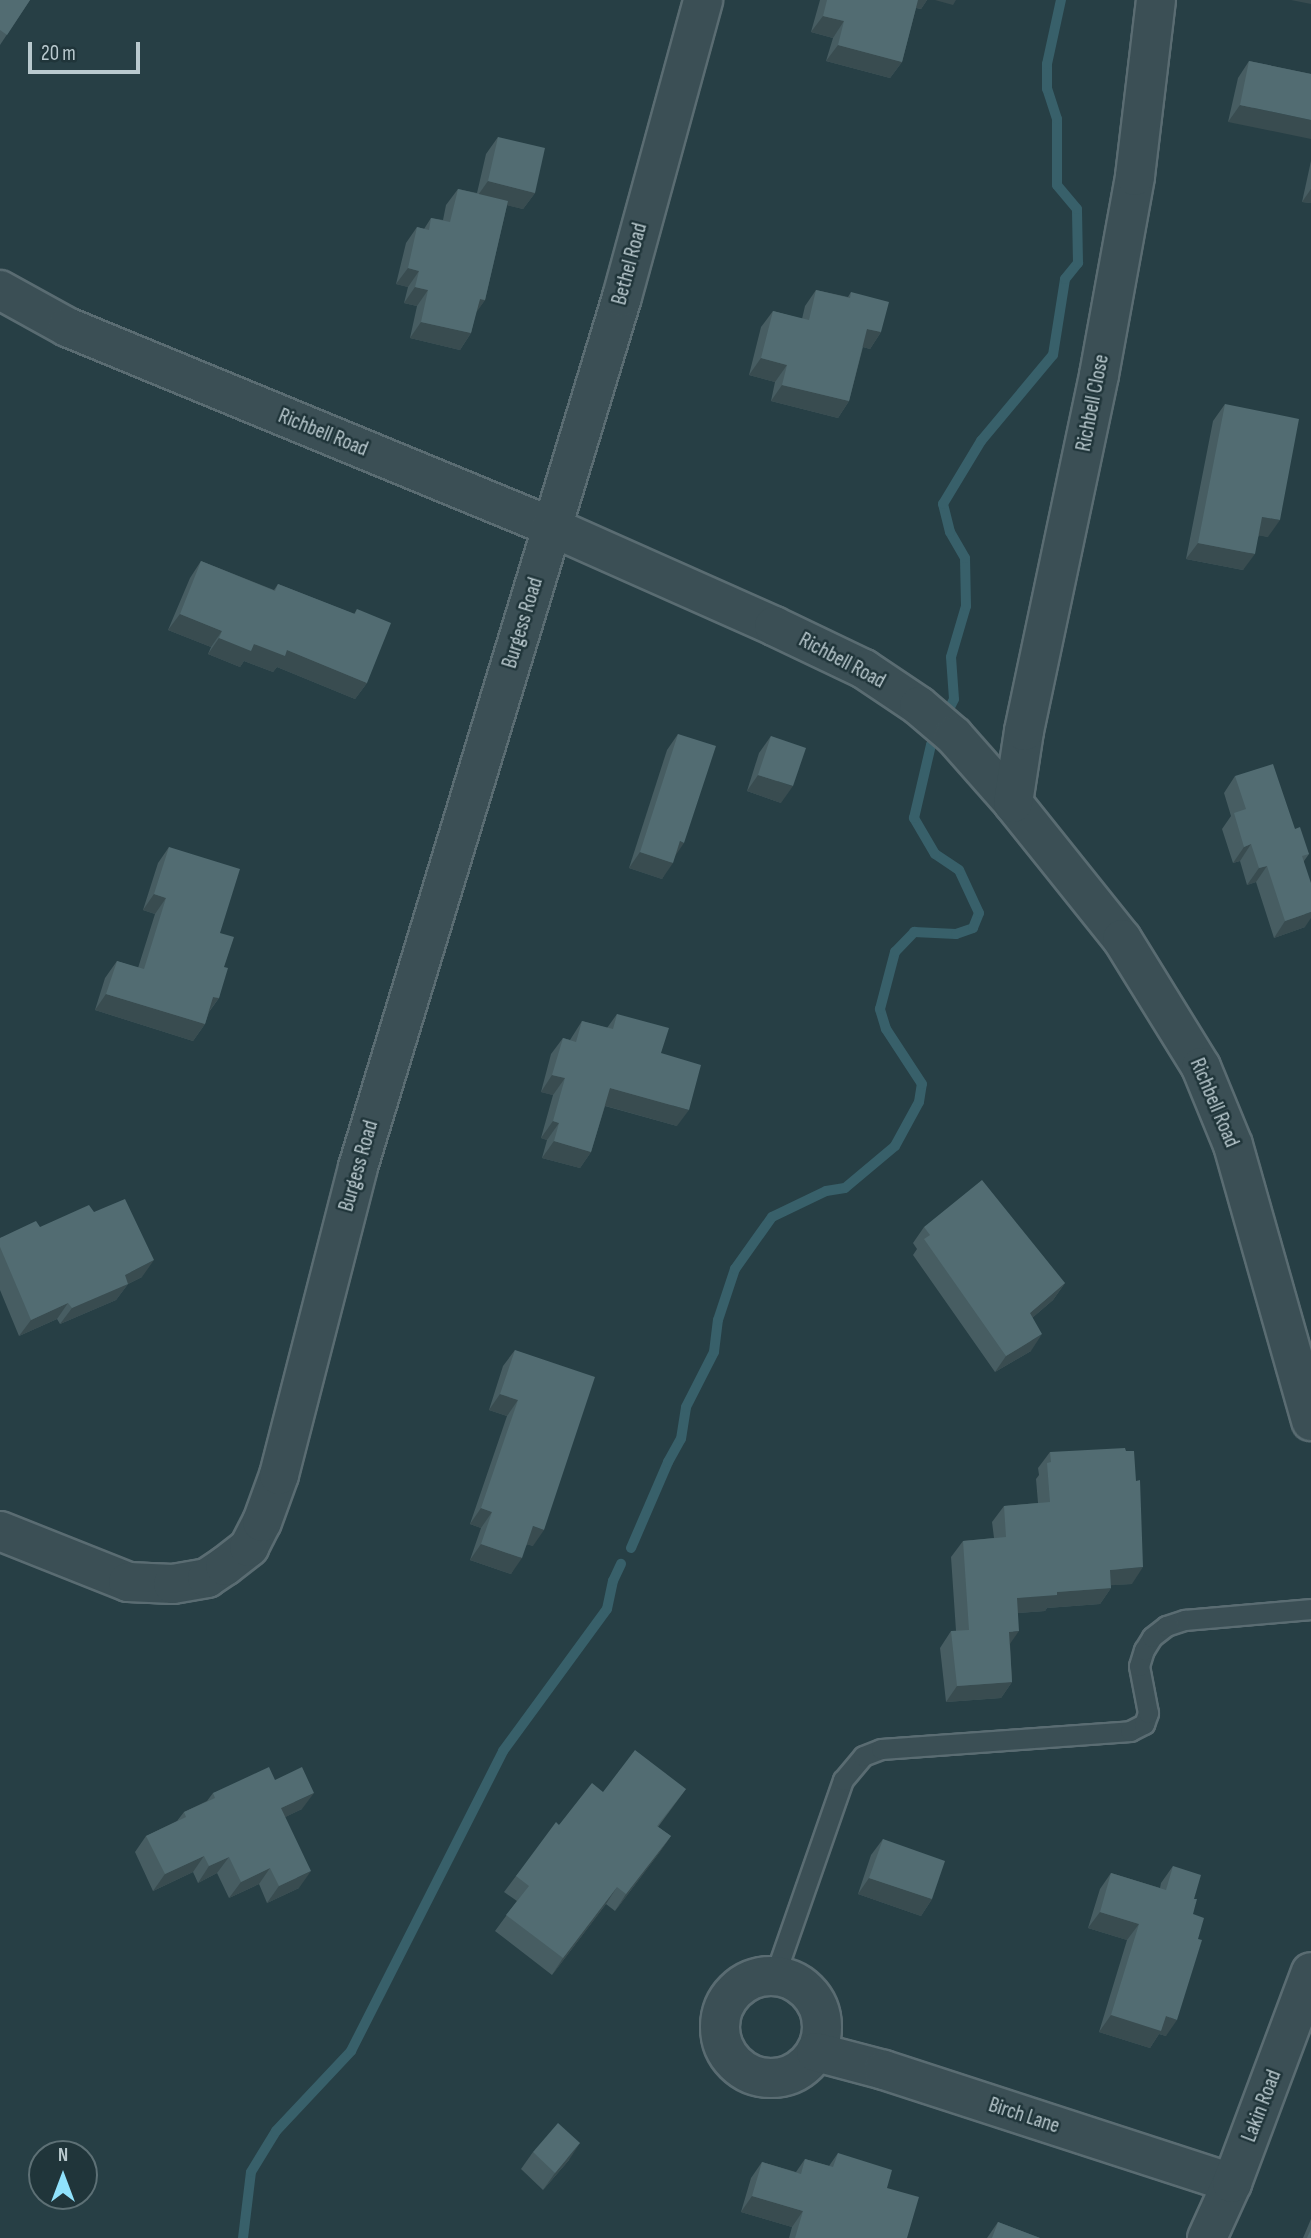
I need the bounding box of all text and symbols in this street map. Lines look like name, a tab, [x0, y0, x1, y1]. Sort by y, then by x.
scale bar	[32, 28, 144, 72]
text: 20 m	[41, 41, 76, 66]
street label: Bethel Road	[607, 220, 653, 308]
street label: Richbell Close	[1071, 352, 1115, 454]
street label: Richbell Road	[275, 404, 371, 462]
street label: Burgess Road	[497, 575, 549, 671]
street label: Richbell Road	[794, 628, 890, 694]
street label: Richbell Road	[1184, 1055, 1244, 1151]
street label: Burgess Road	[334, 1118, 384, 1214]
street label: Lakin Road	[1237, 2066, 1287, 2146]
street label: Birch Lane	[985, 2093, 1063, 2139]
north arrow	[28, 2140, 98, 2210]
text: N	[58, 2144, 68, 2167]

